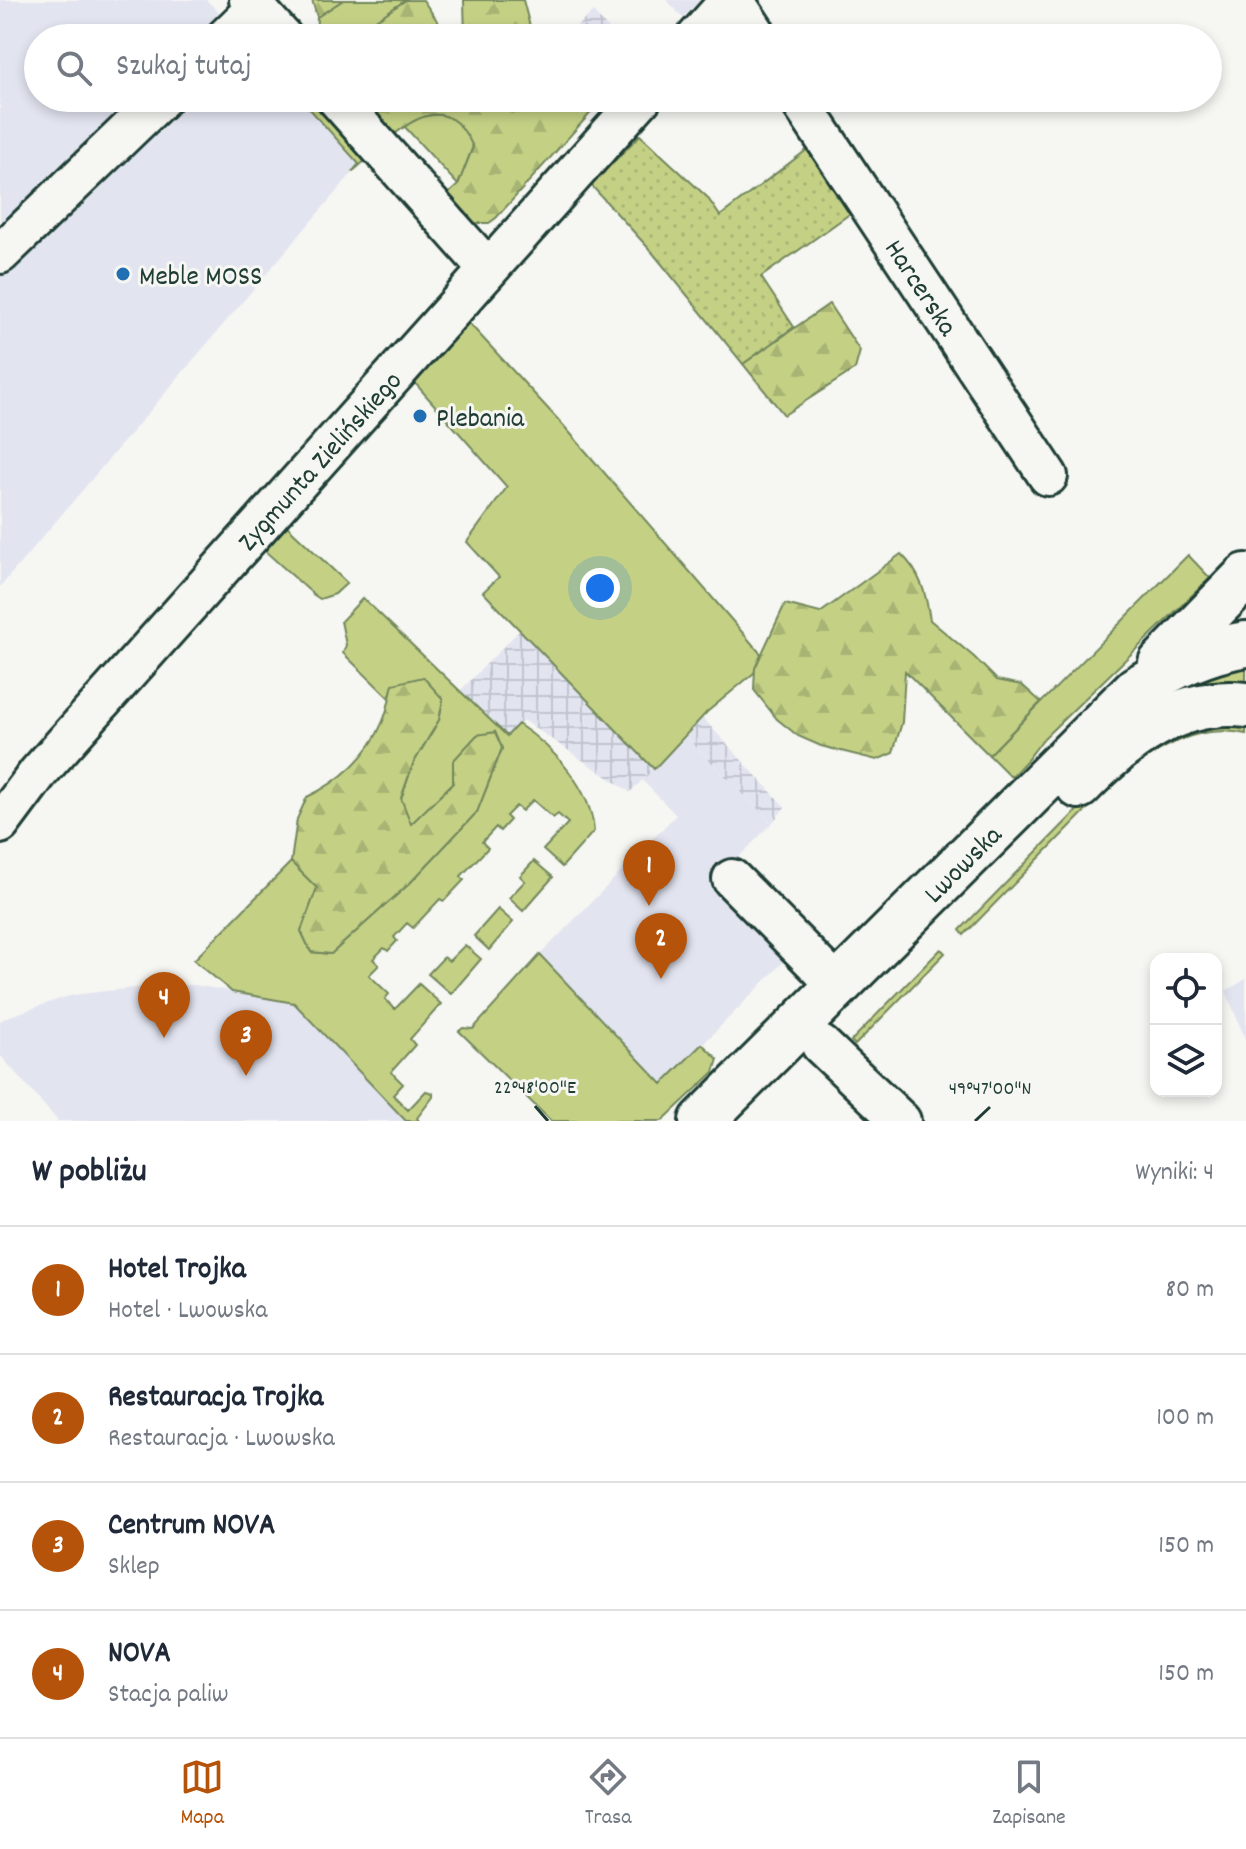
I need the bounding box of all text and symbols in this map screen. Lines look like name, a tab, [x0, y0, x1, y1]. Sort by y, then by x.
search box	[24, 24, 1222, 112]
icon: search	[52, 46, 96, 90]
text: Szukaj tutaj	[116, 47, 252, 90]
street label: Harcerska	[872, 233, 966, 346]
place label: Meble MOSS	[139, 259, 262, 299]
marker: Meble MOSS	[114, 265, 132, 283]
street label: Zygmunta Zielińskiego	[230, 364, 414, 562]
place label: Plebania	[436, 401, 525, 441]
marker: Plebania	[411, 407, 429, 425]
your location	[580, 568, 620, 608]
street label: Lwowska	[917, 818, 1014, 915]
pin: 1	[623, 840, 675, 906]
pin: 2	[635, 913, 687, 979]
map controls	[1150, 953, 1222, 1097]
button: locate	[1150, 953, 1222, 1025]
pin: 4	[138, 972, 190, 1038]
pin: 3	[220, 1010, 272, 1076]
button: layers	[1150, 1025, 1222, 1097]
text: 22°48'00"E	[494, 1075, 576, 1103]
text: 49°47'00"N	[949, 1076, 1031, 1104]
text: W pobliżu	[32, 1149, 147, 1198]
text: Wyniki: 4	[1135, 1155, 1214, 1192]
text: Hotel Trojka	[108, 1250, 246, 1293]
text: 1	[55, 1272, 61, 1309]
text: 80 m	[1166, 1272, 1214, 1309]
text: Hotel · Lwowska	[108, 1293, 267, 1330]
text: Restauracja Trojka	[108, 1378, 323, 1421]
text: 2	[52, 1400, 64, 1437]
text: 100 m	[1156, 1400, 1214, 1437]
text: Restauracja · Lwowska	[108, 1421, 335, 1458]
text: Centrum NOVA	[108, 1506, 275, 1549]
text: 3	[52, 1528, 64, 1565]
text: 150 m	[1158, 1528, 1214, 1565]
text: Sklep	[108, 1549, 160, 1586]
text: NOVA	[108, 1634, 171, 1677]
text: 4	[53, 1656, 63, 1693]
text: 150 m	[1158, 1656, 1214, 1693]
text: Stacja paliw	[108, 1677, 229, 1714]
tab: Mapa	[180, 1755, 224, 1834]
tab: Trasa	[585, 1755, 632, 1834]
tab: Zapisane	[992, 1755, 1066, 1834]

